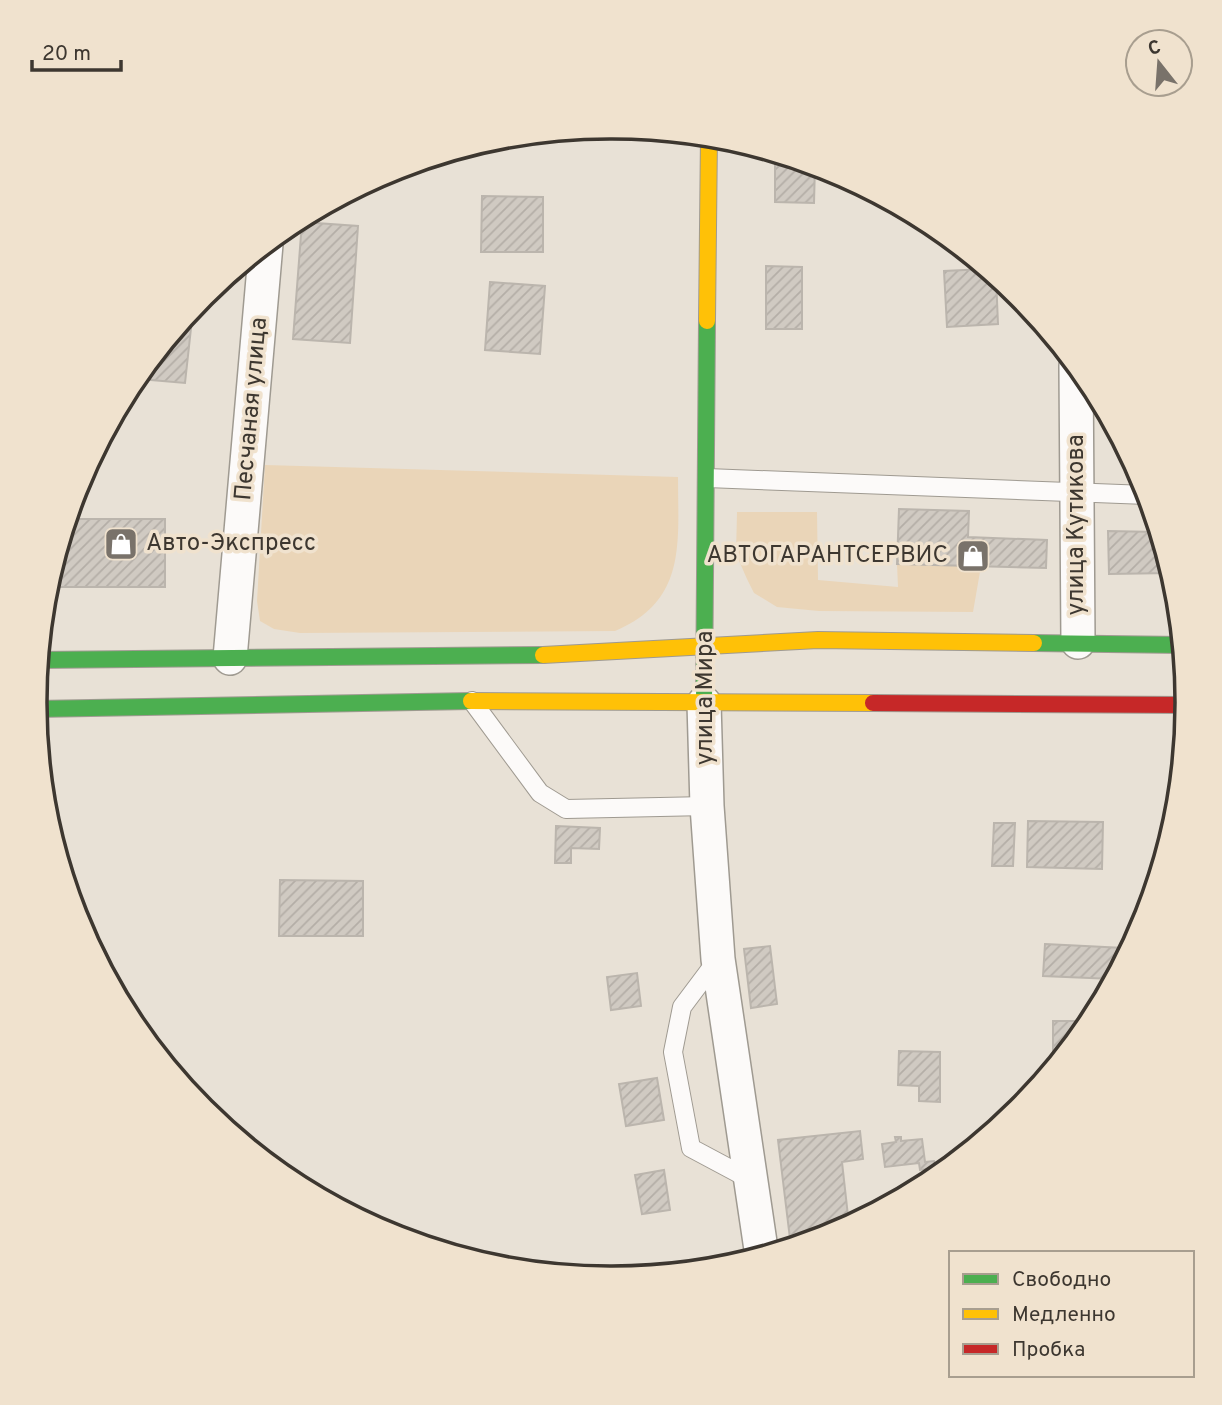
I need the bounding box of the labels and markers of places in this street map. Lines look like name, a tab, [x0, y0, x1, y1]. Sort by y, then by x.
shop icon: Авто-Экспресс	[102, 525, 140, 563]
place label: Авто-Экспресс	[146, 529, 316, 559]
shop icon: АВТОГАРАНТСЕРВИС	[954, 537, 992, 575]
place label: АВТОГАРАНТСЕРВИС	[706, 541, 948, 571]

